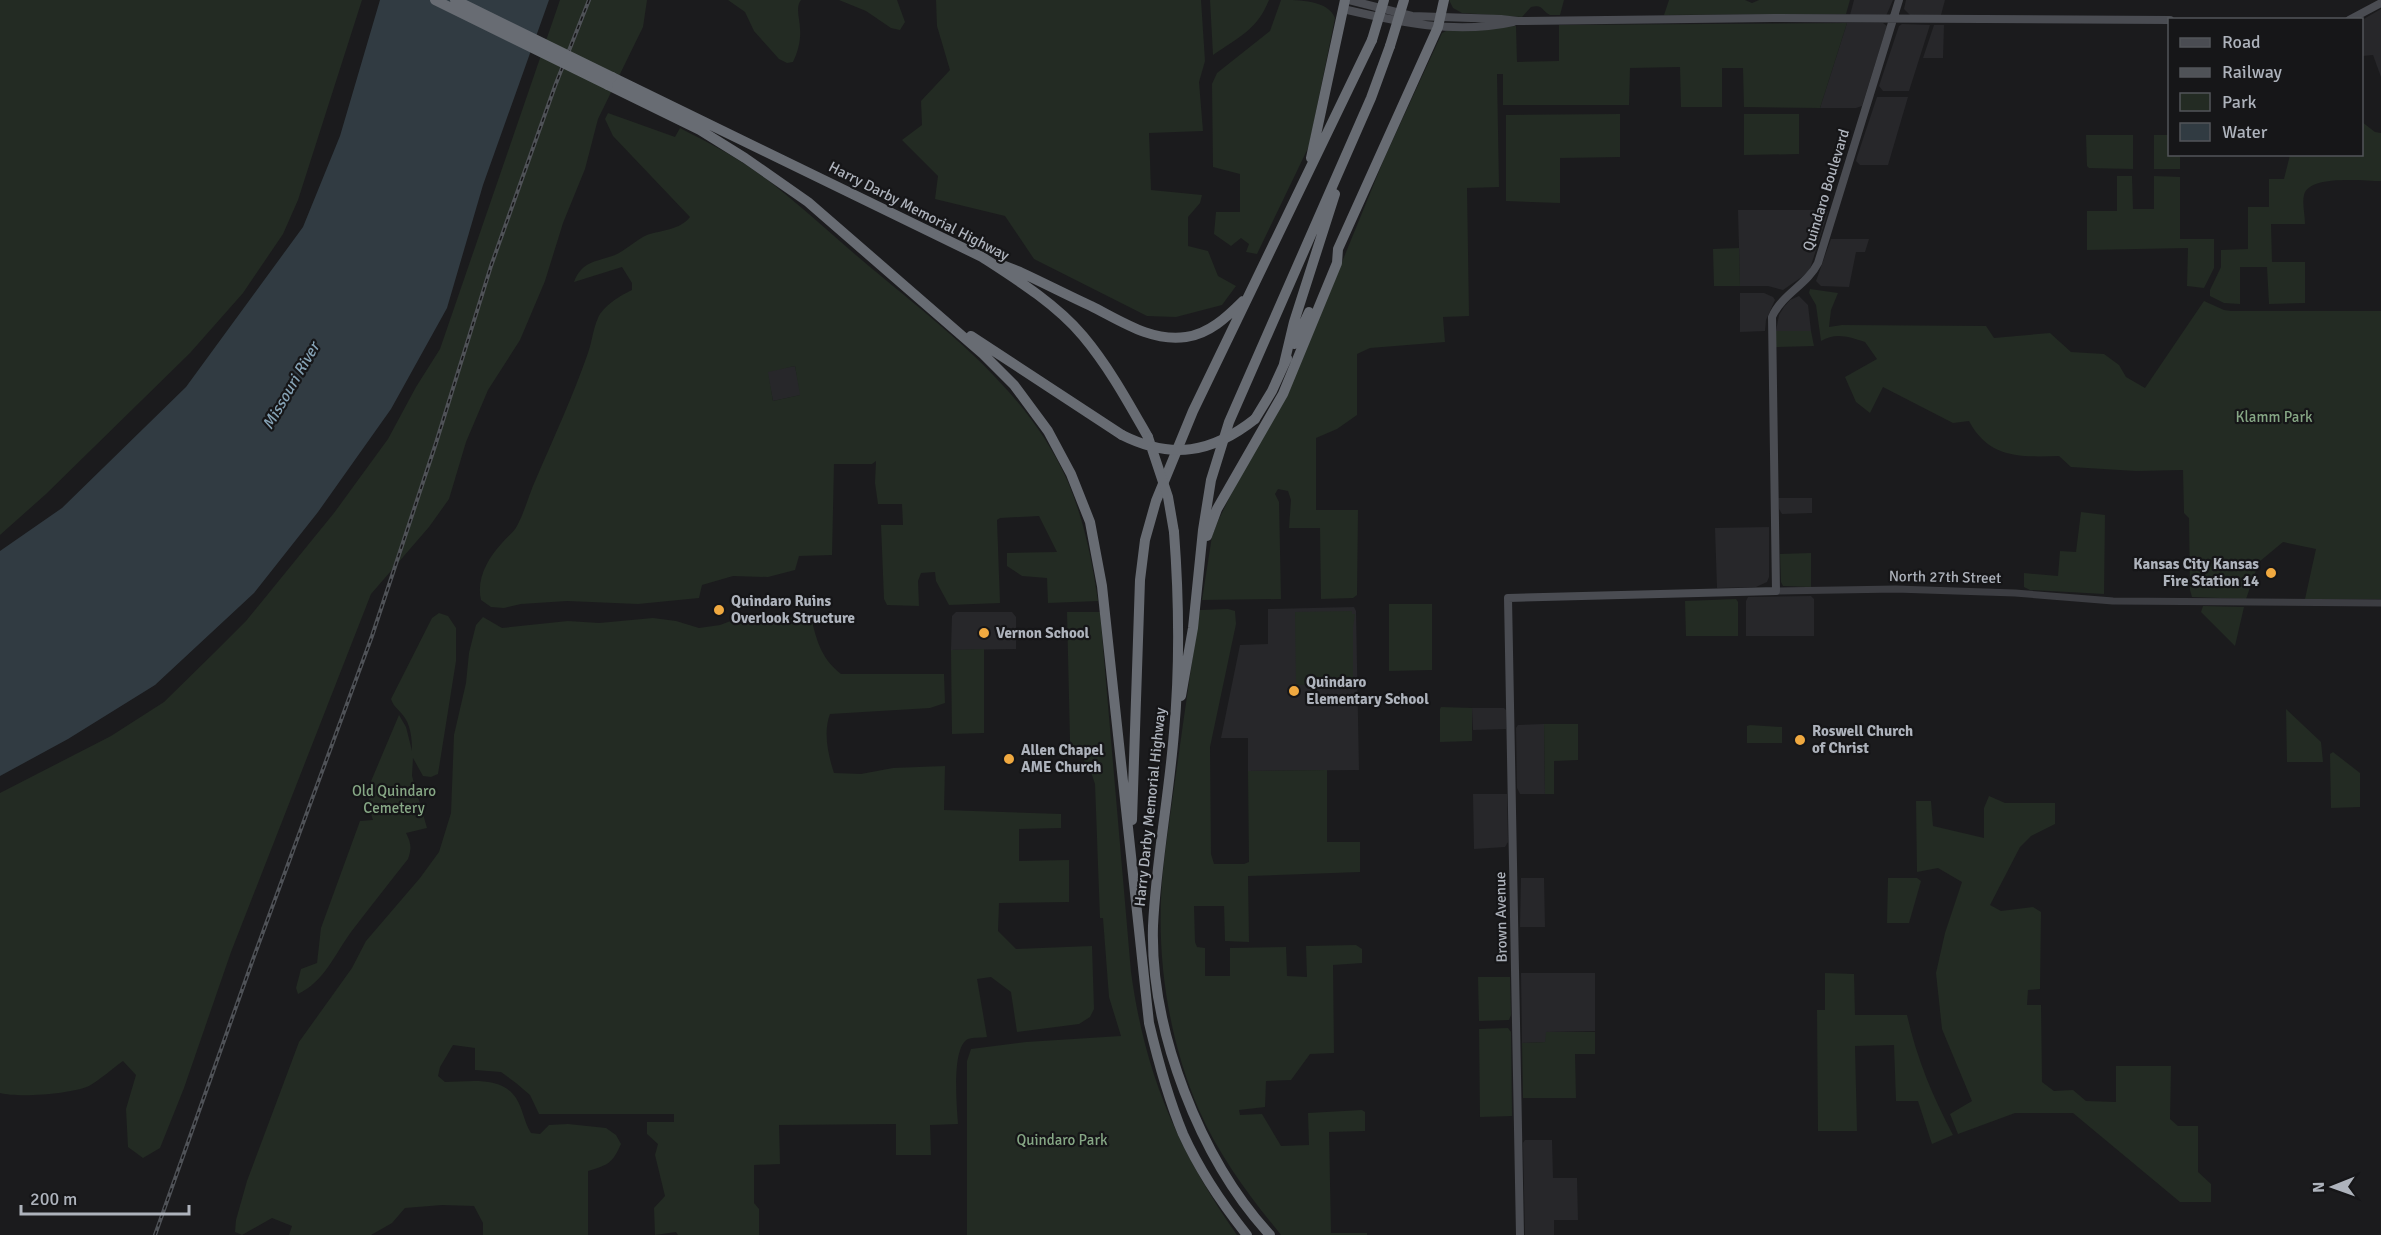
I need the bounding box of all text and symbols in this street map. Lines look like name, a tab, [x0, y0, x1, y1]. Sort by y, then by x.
legend	[2168, 18, 2363, 156]
text: Road	[2222, 31, 2261, 53]
text: Railway	[2222, 61, 2283, 83]
text: Park	[2222, 91, 2257, 113]
text: Water	[2222, 121, 2268, 143]
street label: Quindaro Boulevard	[1799, 127, 1853, 253]
street label: Harry Darby Memorial Highway	[826, 158, 1012, 264]
water label: Missouri River	[258, 337, 325, 433]
park label: Klamm Park	[2235, 408, 2313, 426]
place label: Kansas City Kansas Fire Station 14	[2133, 555, 2259, 590]
marker: Kansas City Kansas Fire Station 14	[2264, 566, 2278, 580]
street label: North 27th Street	[1889, 567, 2001, 587]
place label: Quindaro Ruins Overlook Structure	[731, 592, 855, 627]
marker: Quindaro Ruins Overlook Structure	[712, 603, 726, 617]
place label: Vernon School	[996, 624, 1090, 642]
marker: Vernon School	[977, 626, 991, 640]
place label: Quindaro Elementary School	[1306, 673, 1429, 708]
marker: Quindaro Elementary School	[1287, 684, 1301, 698]
street label: Harry Darby Memorial Highway	[1131, 707, 1169, 907]
place label: Roswell Church of Christ	[1812, 722, 1913, 757]
marker: Roswell Church of Christ	[1793, 733, 1807, 747]
place label: Allen Chapel AME Church	[1021, 741, 1104, 776]
marker: Allen Chapel AME Church	[1002, 752, 1016, 766]
park label: Old Quindaro Cemetery	[352, 782, 436, 817]
street label: Brown Avenue	[1491, 871, 1511, 963]
park label: Quindaro Park	[1017, 1131, 1108, 1149]
north arrow	[2303, 1157, 2363, 1217]
scale bar	[21, 1178, 189, 1216]
text: N	[2309, 1182, 2329, 1193]
text: 200 m	[30, 1188, 77, 1210]

